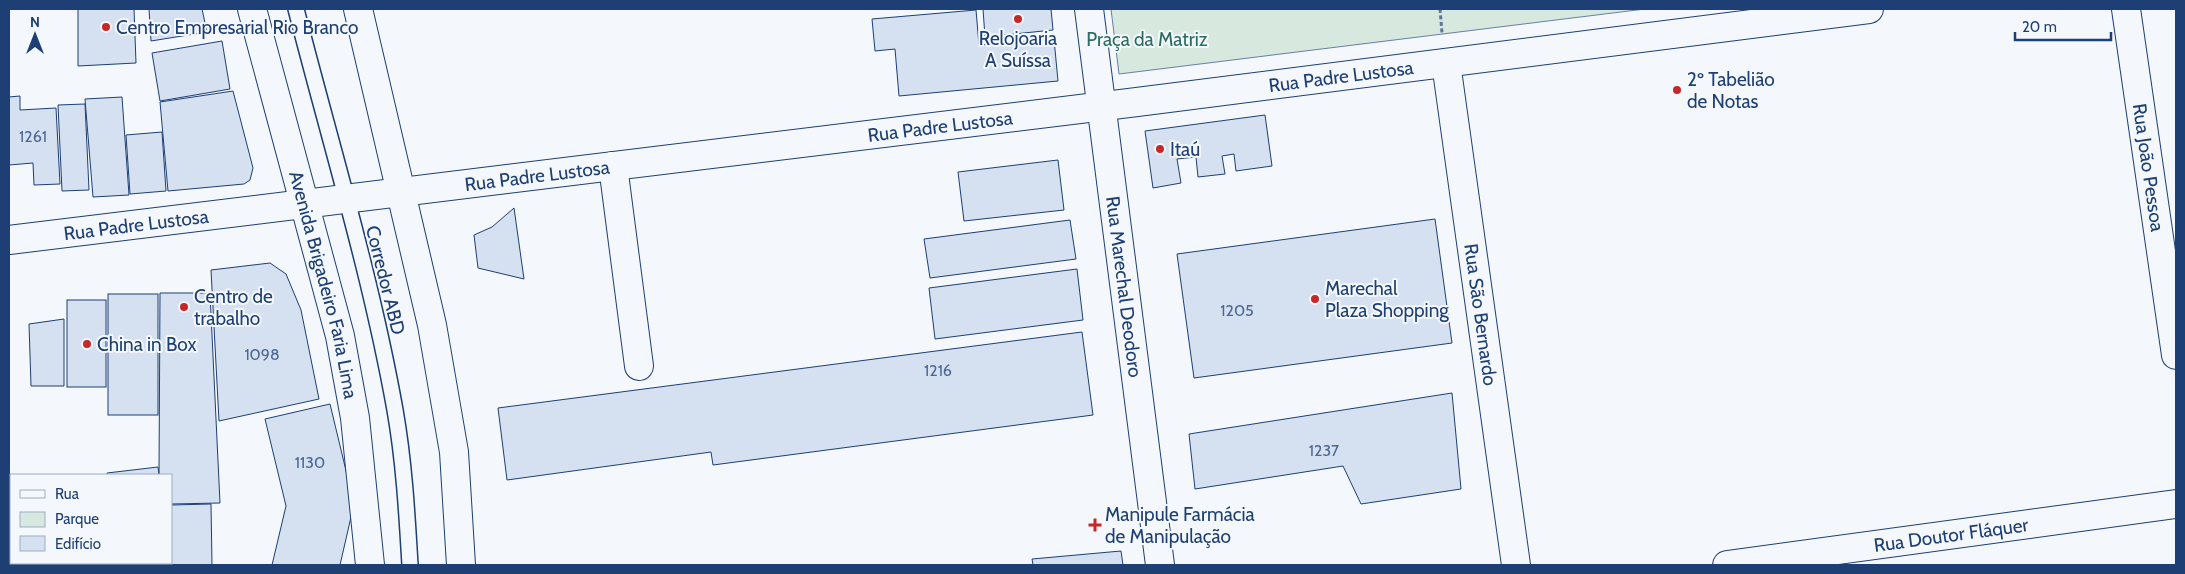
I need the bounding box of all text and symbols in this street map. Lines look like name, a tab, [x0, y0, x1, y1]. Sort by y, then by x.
north arrow	[10, 10, 60, 60]
scale bar	[2015, 10, 2111, 42]
text: N	[30, 13, 40, 31]
marker: Relojoaria A Suíssa	[1012, 13, 1024, 25]
place label: Centro Empresarial Rio Branco	[116, 16, 358, 39]
text: 20 m	[2022, 18, 2057, 36]
marker: Centro Empresarial Rio Branco	[100, 21, 112, 33]
place label: Relojoaria A Suíssa	[979, 27, 1057, 72]
park label: Praça da Matriz	[1086, 28, 1208, 51]
street label: Rua Padre Lustosa	[1267, 56, 1415, 97]
place label: 2º Tabelião de Notas	[1687, 68, 1775, 113]
marker: 2º Tabelião de Notas	[1671, 84, 1683, 96]
street label: Rua João Pessoa	[2128, 102, 2169, 233]
street label: Rua Padre Lustosa	[866, 106, 1014, 147]
house number: 1261	[19, 127, 47, 146]
place label: Itaú	[1170, 138, 1200, 161]
marker: Itaú	[1154, 143, 1166, 155]
street label: Rua Padre Lustosa	[463, 156, 611, 196]
street label: Avenida Brigadeiro Faria Lima	[284, 168, 362, 401]
street label: Rua Marechal Deodoro	[1101, 195, 1147, 379]
street label: Rua Padre Lustosa	[62, 205, 210, 245]
street label: Corredor ABD	[361, 223, 410, 337]
street label: Rua São Bernardo	[1459, 242, 1502, 387]
place label: Marechal Plaza Shopping	[1325, 277, 1449, 322]
place label: Centro de trabalho	[194, 285, 273, 330]
marker: Marechal Plaza Shopping	[1309, 293, 1321, 305]
marker: Centro de trabalho	[178, 301, 190, 313]
house number: 1205	[1220, 301, 1254, 320]
place label: China in Box	[97, 333, 196, 356]
marker: China in Box	[81, 338, 93, 350]
house number: 1098	[244, 345, 280, 364]
house number: 1216	[924, 361, 952, 380]
house number: 1237	[1309, 441, 1339, 460]
house number: 1130	[295, 453, 325, 472]
legend	[10, 474, 172, 564]
text: Rua	[55, 485, 80, 503]
place label: Manipule Farmácia de Manipulação	[1105, 503, 1255, 548]
text: Parque	[55, 510, 99, 528]
street label: Rua Doutor Fláquer	[1872, 513, 2030, 557]
marker: Manipule Farmácia de Manipulação	[1089, 519, 1101, 531]
text: Edifício	[55, 535, 101, 553]

